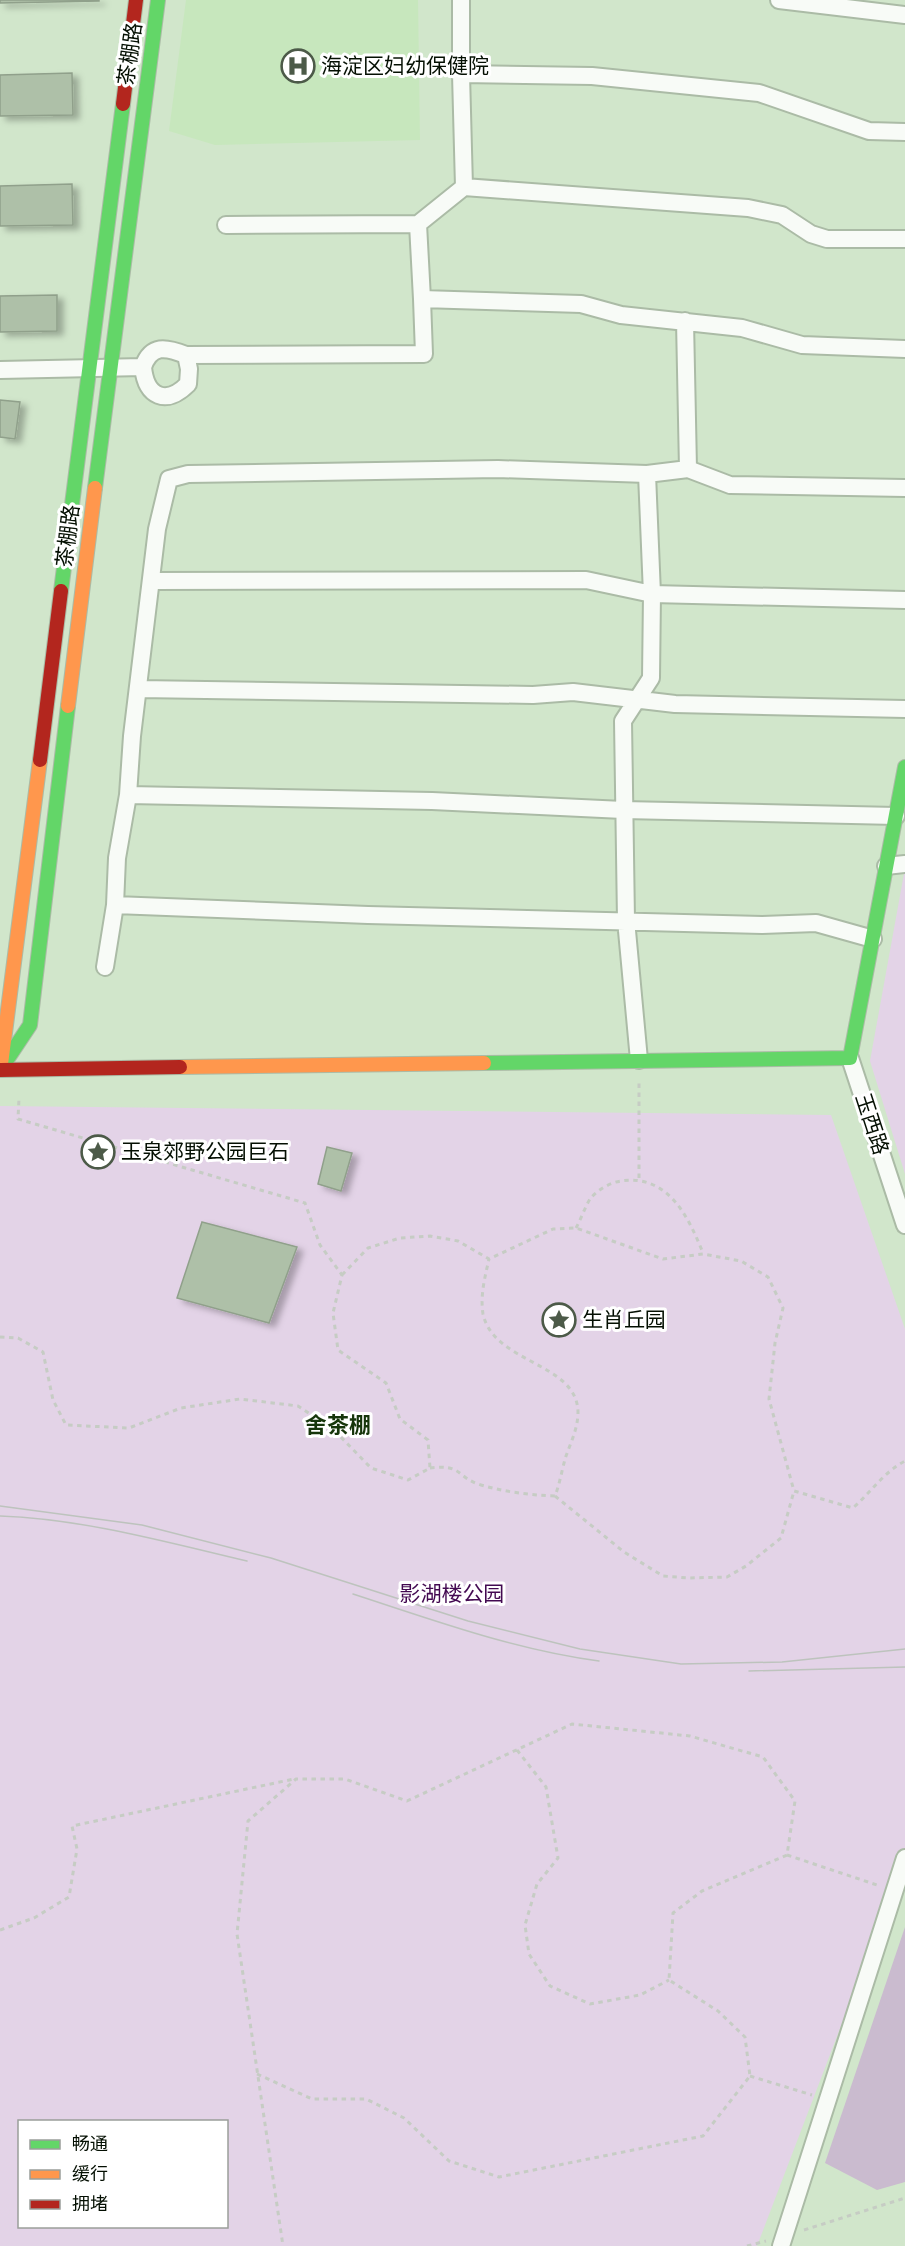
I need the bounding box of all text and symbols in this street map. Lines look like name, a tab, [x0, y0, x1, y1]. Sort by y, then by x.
street label: 茶棚路	[112, 21, 145, 87]
hospital icon: 海淀区妇幼保健院	[280, 48, 316, 84]
place label: 海淀区妇幼保健院	[321, 52, 489, 77]
street label: 茶棚路	[50, 503, 83, 569]
street label: 玉西路	[852, 1090, 895, 1157]
place icon: 玉泉郊野公园巨石	[80, 1134, 116, 1170]
place label: 玉泉郊野公园巨石	[121, 1138, 289, 1163]
place icon: 生肖丘园	[541, 1302, 577, 1338]
place label: 生肖丘园	[582, 1306, 666, 1331]
district label: 舍茶棚	[305, 1411, 371, 1437]
park label: 影湖楼公园	[400, 1580, 505, 1605]
legend	[18, 2120, 228, 2228]
text: 畅通	[72, 2132, 108, 2154]
text: 缓行	[72, 2162, 108, 2184]
text: 拥堵	[72, 2192, 108, 2214]

